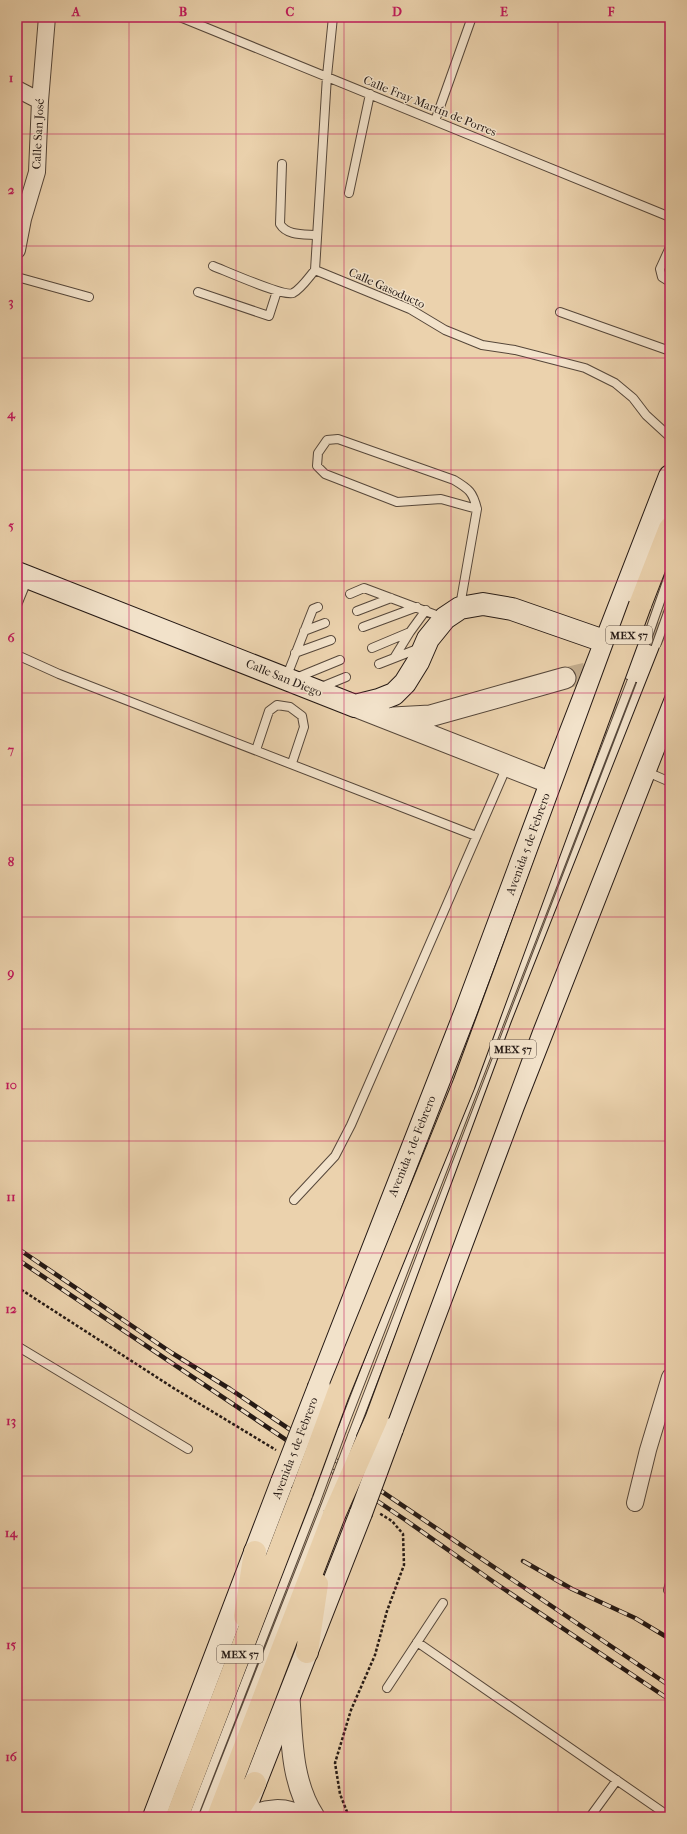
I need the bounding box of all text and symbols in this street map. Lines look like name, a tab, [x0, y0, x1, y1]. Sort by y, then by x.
text: A	[71, 4, 81, 19]
text: B	[179, 4, 188, 19]
text: C	[286, 4, 295, 19]
text: D	[392, 4, 402, 19]
text: E	[500, 4, 508, 19]
text: F	[607, 4, 615, 19]
text: 1	[9, 70, 14, 85]
street label: Calle Fray Martín de Porres	[361, 73, 499, 139]
street label: Calle San José	[29, 98, 47, 170]
text: 2	[8, 182, 15, 197]
street label: Calle Gasoducto	[347, 265, 427, 311]
text: 3	[8, 294, 14, 310]
text: 4	[6, 406, 16, 422]
text: 5	[8, 518, 14, 533]
road number: MEX 57	[606, 626, 652, 644]
text: 6	[7, 630, 15, 645]
street label: Calle San Diego	[244, 656, 324, 700]
text: 7	[7, 742, 15, 757]
street label: Avenida 5 de Febrero	[503, 791, 553, 898]
text: 8	[8, 854, 15, 869]
text: 9	[7, 965, 15, 981]
road number: MEX 57	[490, 1040, 536, 1058]
text: 10	[5, 1077, 17, 1092]
street label: Avenida 5 de Febrero	[385, 1093, 439, 1199]
text: 11	[6, 1189, 16, 1204]
text: 12	[5, 1301, 17, 1316]
street label: Avenida 5 de Febrero	[269, 1395, 321, 1502]
text: 13	[6, 1413, 16, 1429]
text: 14	[5, 1525, 18, 1541]
text: 15	[6, 1637, 16, 1652]
road number: MEX 57	[217, 1645, 263, 1663]
text: 16	[5, 1749, 18, 1764]

